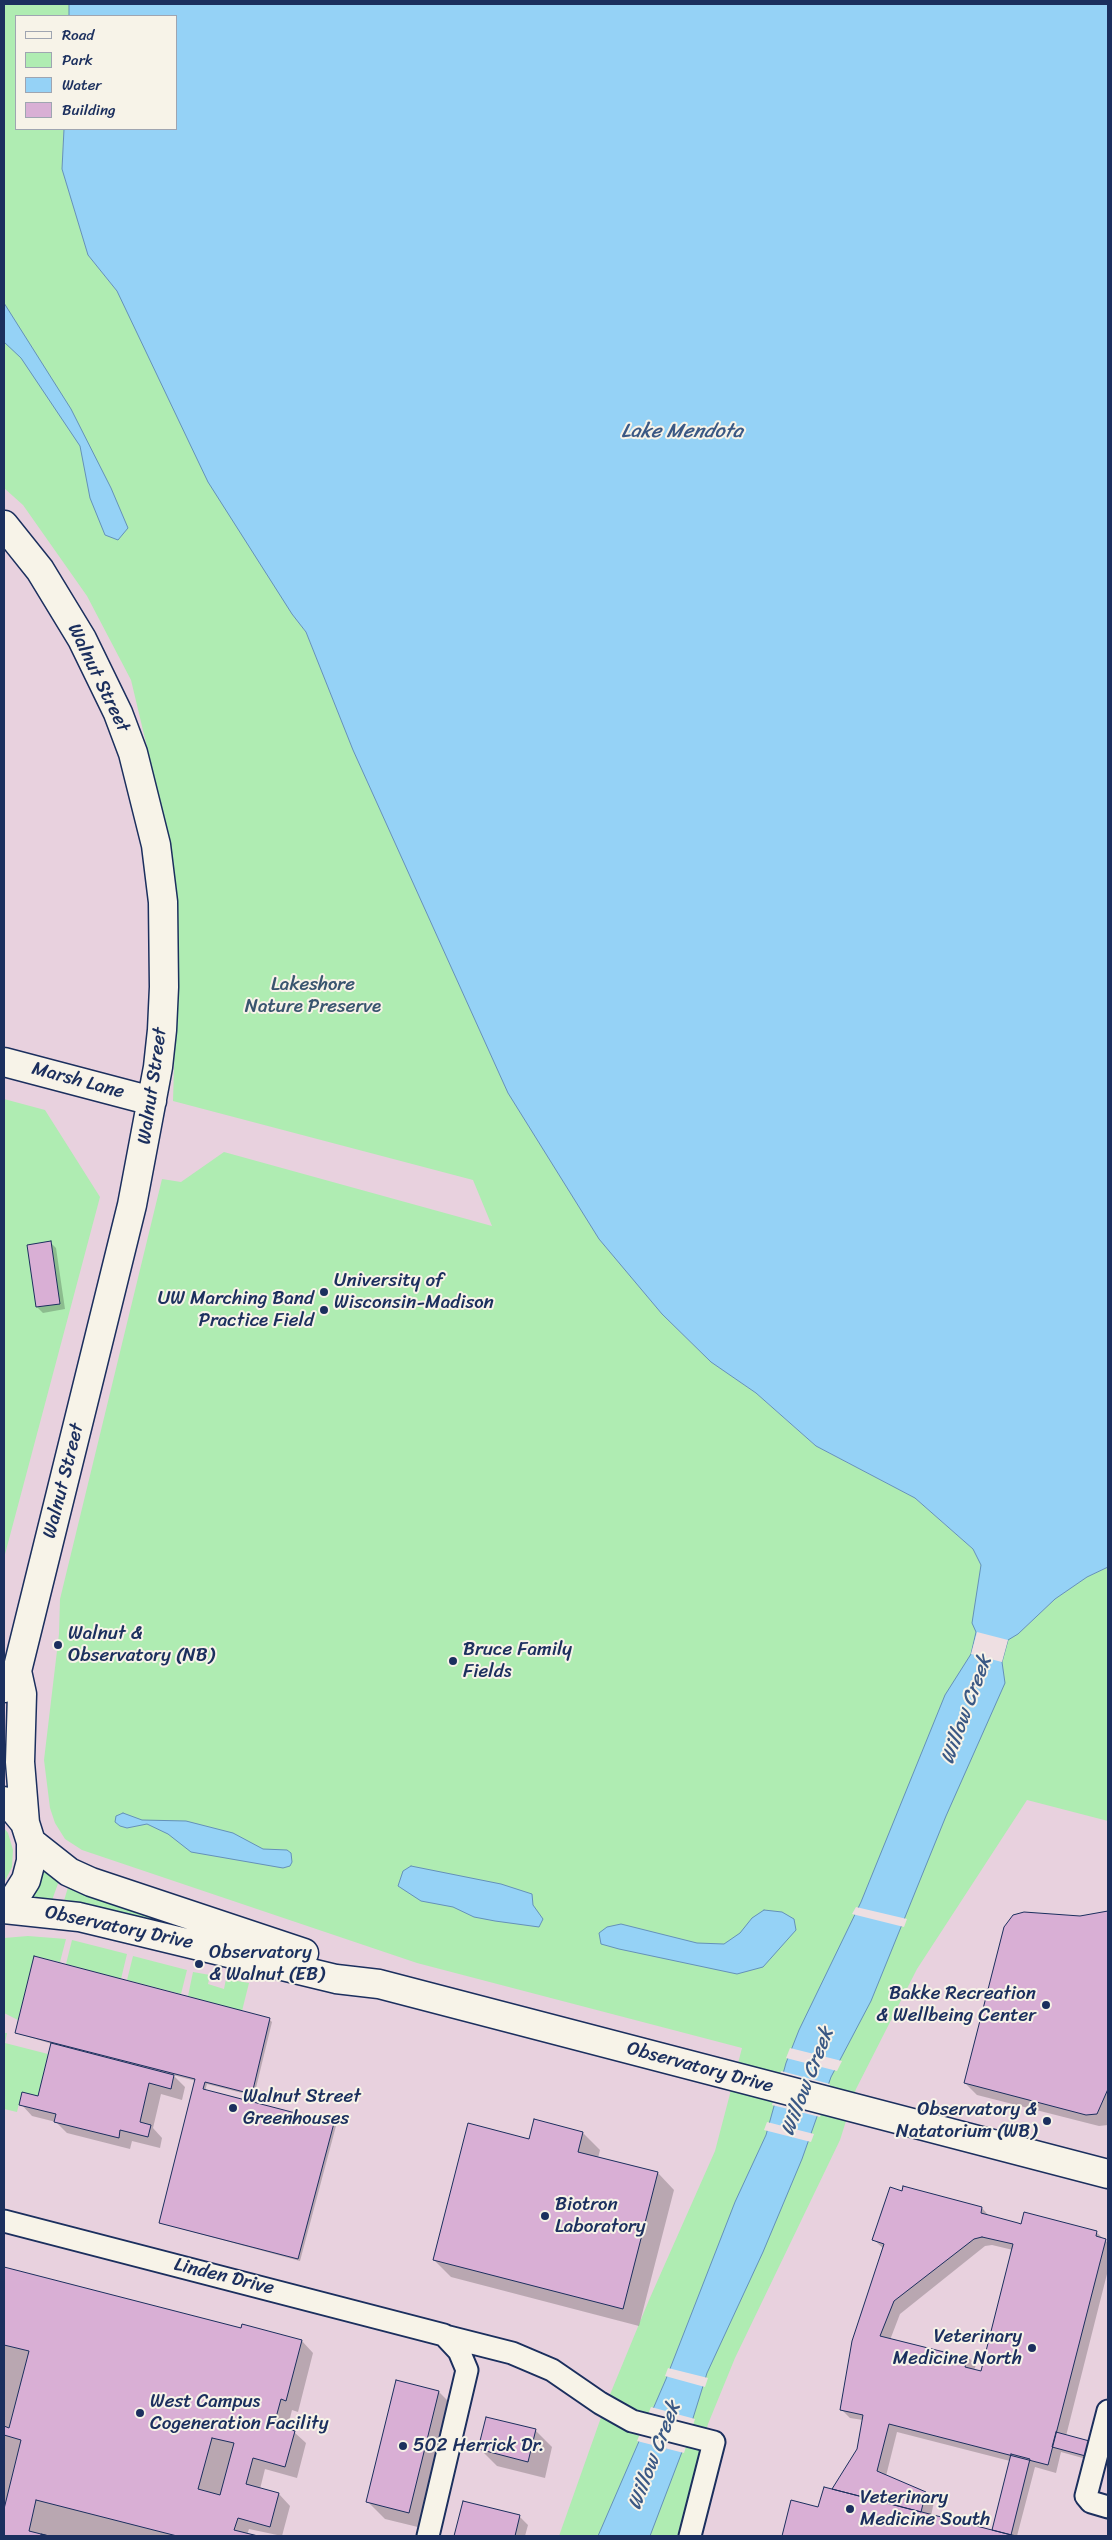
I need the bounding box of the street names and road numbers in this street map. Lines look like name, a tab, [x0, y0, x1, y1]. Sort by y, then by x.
street label: Walnut Street	[62, 620, 134, 736]
street label: Walnut Street	[134, 1026, 172, 1146]
street label: Marsh Lane	[29, 1058, 127, 1104]
street label: Walnut Street	[39, 1421, 89, 1541]
street label: Observatory Drive	[43, 1901, 195, 1955]
street label: Observatory Drive	[624, 2037, 776, 2099]
street label: Linden Drive	[172, 2254, 276, 2300]

